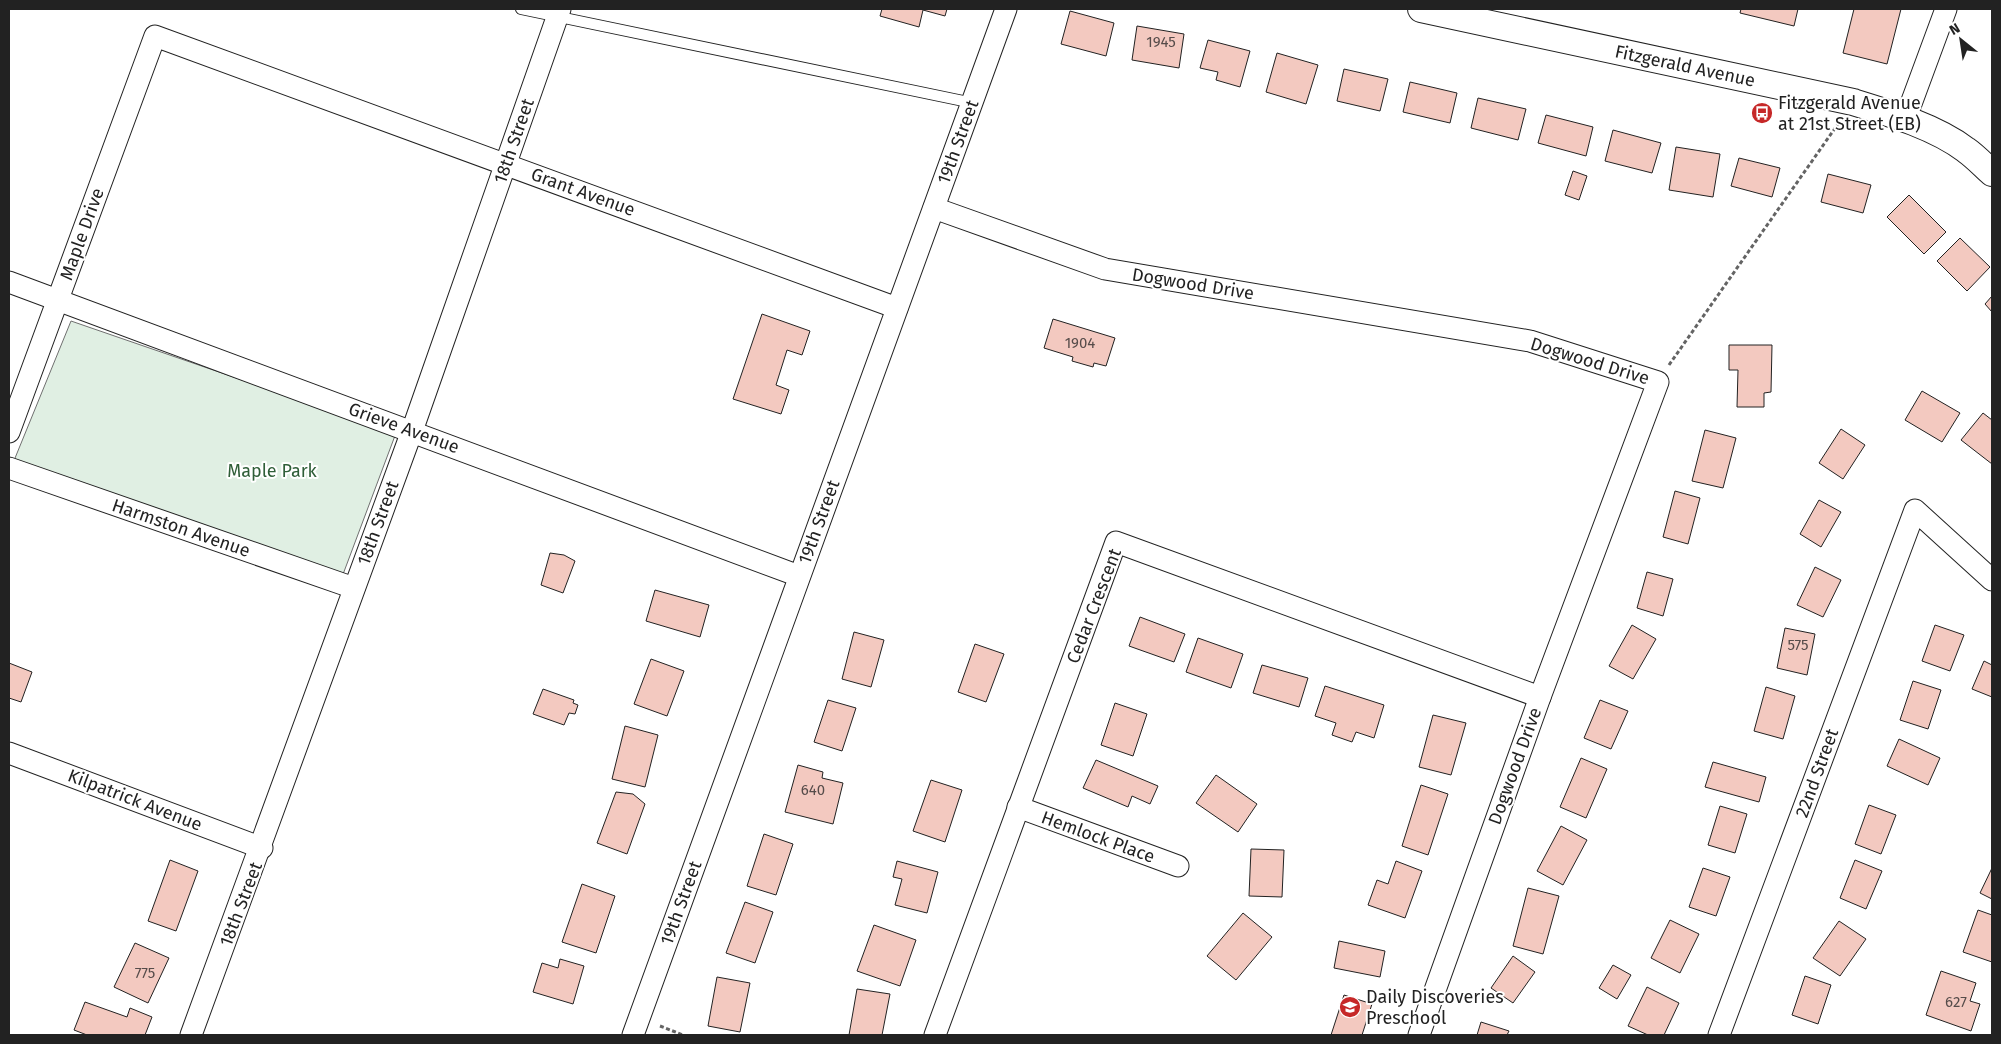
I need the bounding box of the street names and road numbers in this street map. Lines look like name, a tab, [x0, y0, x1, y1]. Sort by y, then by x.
street label: Fitzgerald Avenue	[1613, 40, 1757, 92]
street label: 18th Street	[489, 95, 539, 186]
street label: 19th Street	[933, 96, 984, 187]
street label: Grant Avenue	[528, 163, 638, 221]
street label: Maple Drive	[55, 185, 109, 283]
street label: Dogwood Drive	[1130, 264, 1256, 304]
street label: Dogwood Drive	[1528, 332, 1652, 390]
street label: Grieve Avenue	[346, 398, 462, 458]
street label: 19th Street	[794, 476, 845, 567]
street label: 18th Street	[353, 477, 404, 568]
street label: Harmston Avenue	[109, 494, 253, 562]
street label: Cedar Crescent	[1062, 545, 1126, 667]
street label: Dogwood Drive	[1484, 704, 1546, 828]
street label: 22nd Street	[1791, 725, 1843, 820]
street label: Kilpatrick Avenue	[65, 764, 205, 836]
street label: Hemlock Place	[1038, 806, 1158, 868]
street label: 19th Street	[656, 857, 707, 948]
street label: 18th Street	[215, 858, 267, 949]

